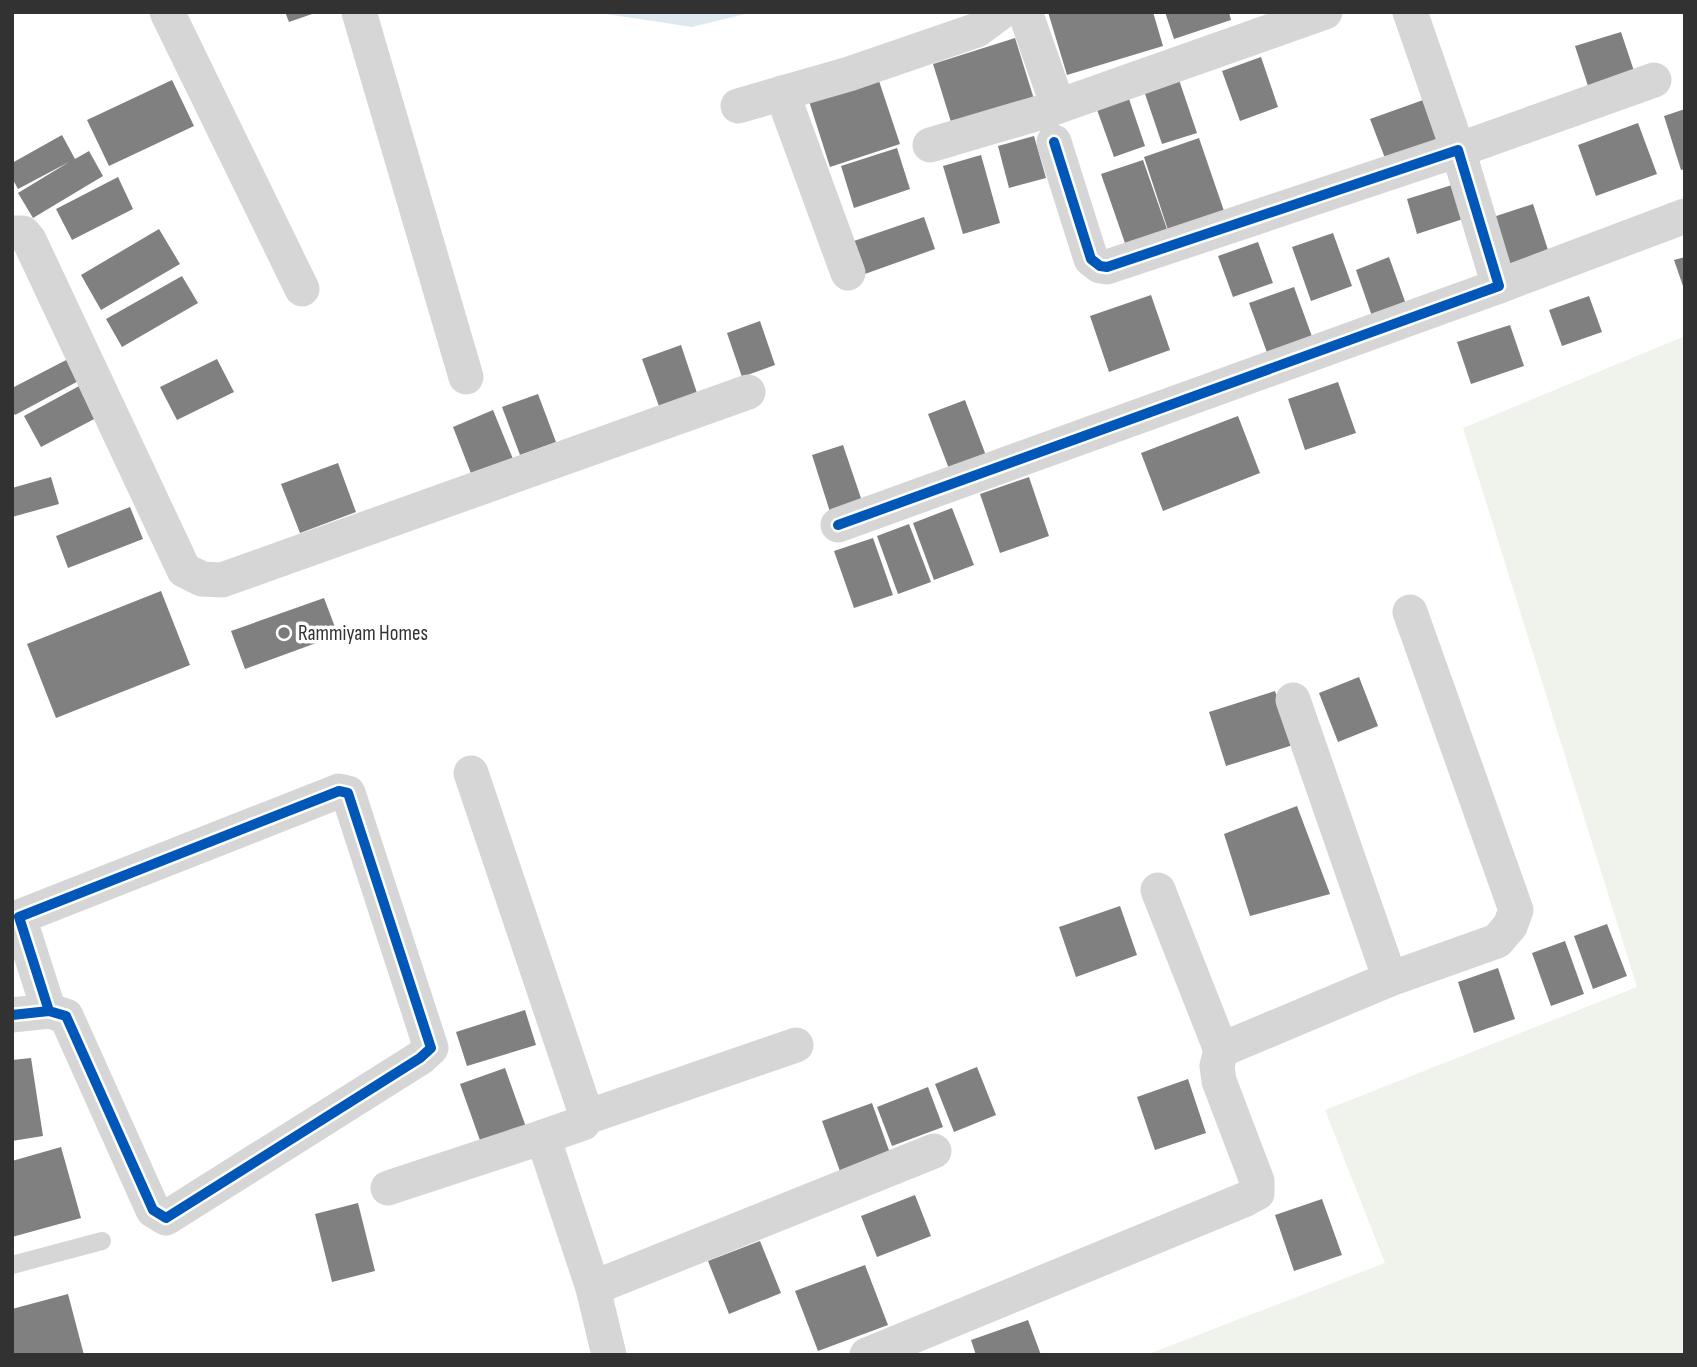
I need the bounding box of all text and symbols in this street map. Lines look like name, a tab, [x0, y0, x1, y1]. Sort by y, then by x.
place label: Rammiyam Homes	[298, 621, 428, 646]
marker: Rammiyam Homes	[276, 625, 292, 641]

